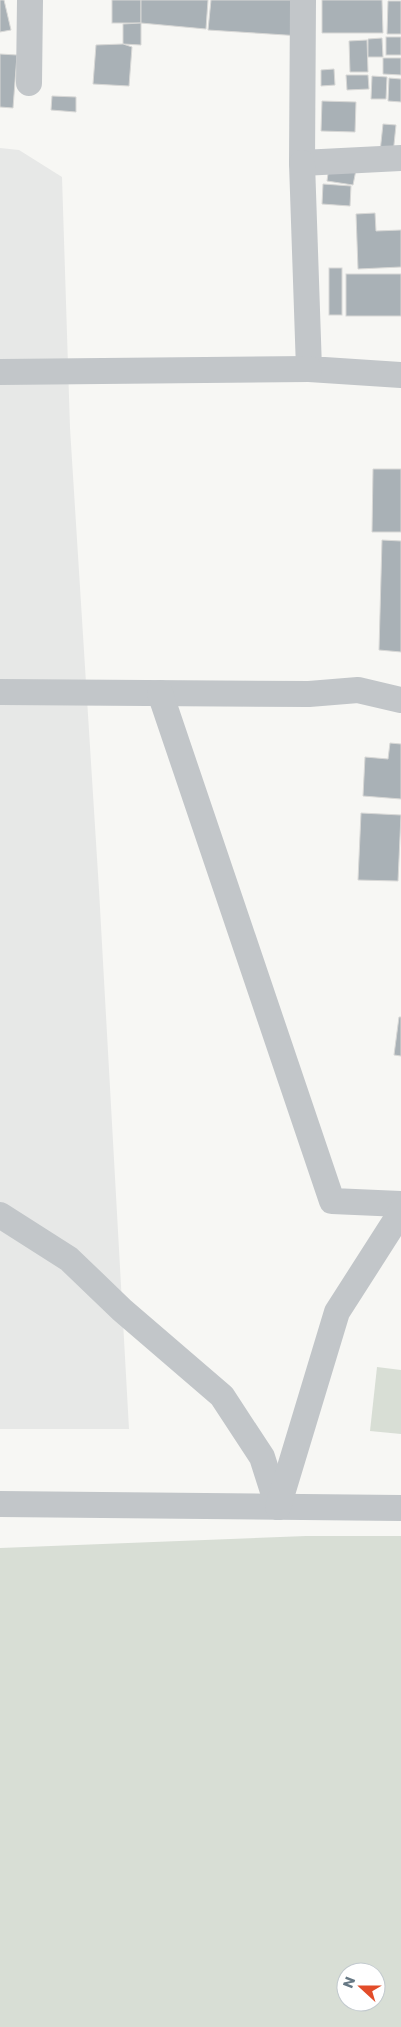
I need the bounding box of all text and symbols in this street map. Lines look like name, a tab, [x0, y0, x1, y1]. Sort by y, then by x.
north arrow	[336, 1962, 386, 2012]
text: N	[338, 1974, 360, 1991]

